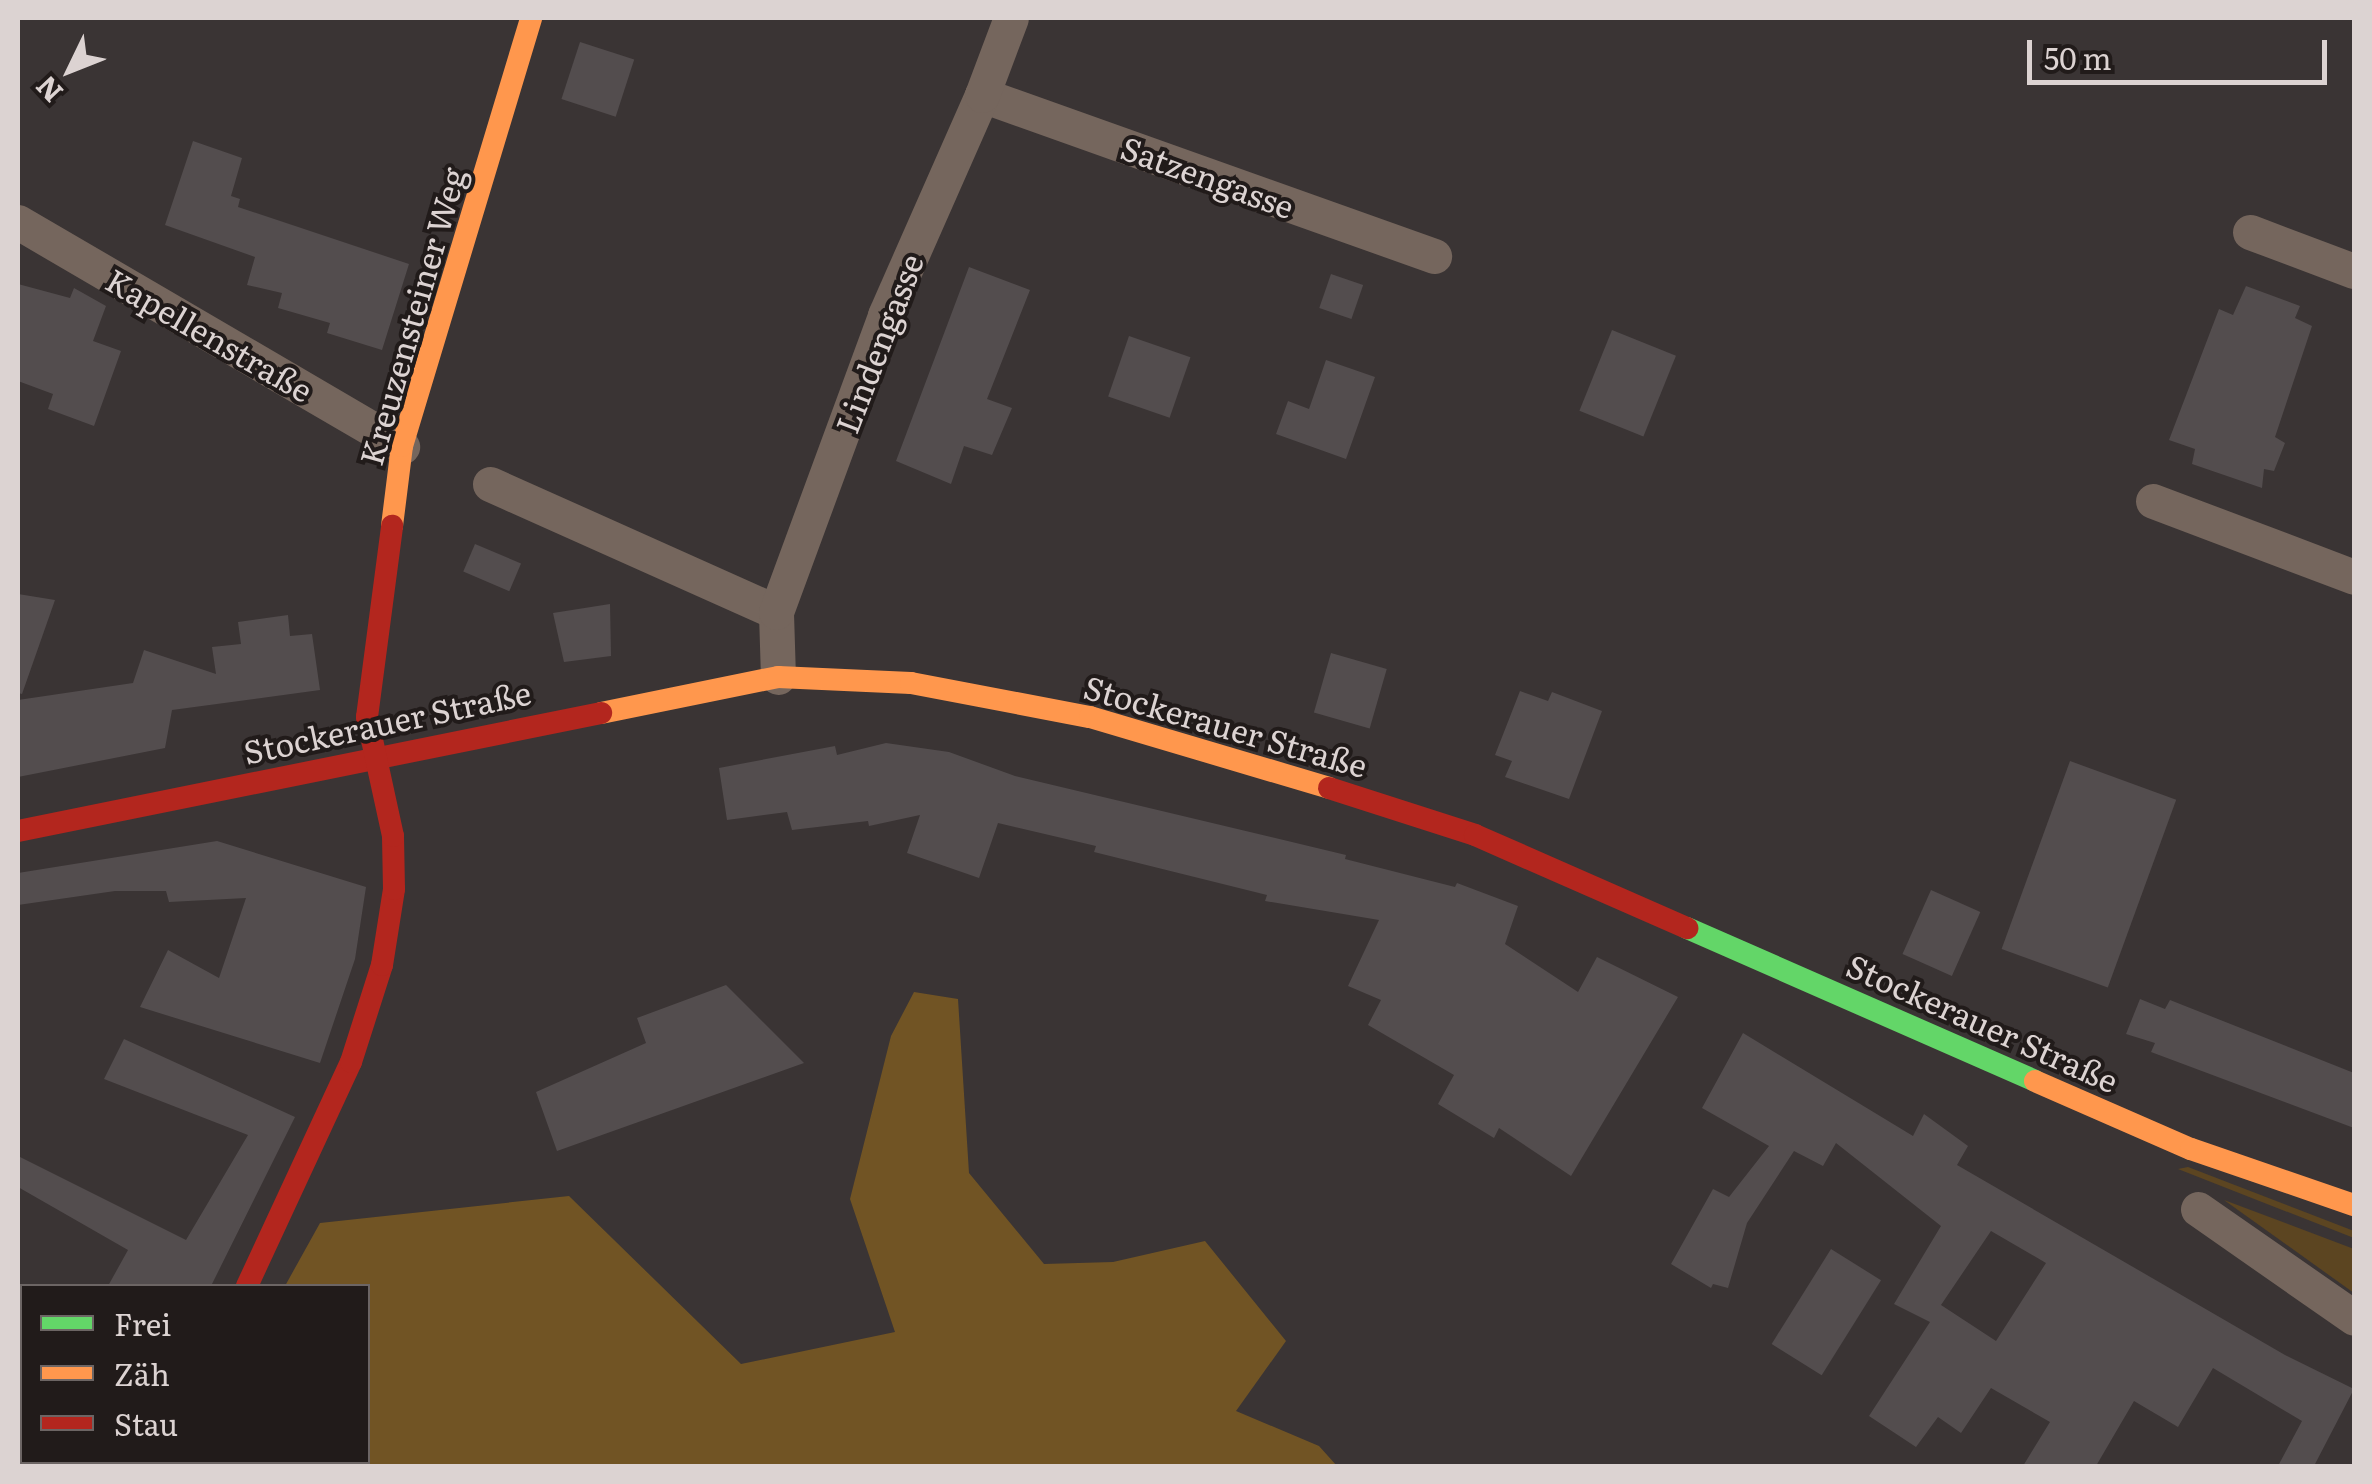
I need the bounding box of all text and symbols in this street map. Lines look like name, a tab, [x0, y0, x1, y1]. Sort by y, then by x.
north arrow	[20, 20, 120, 120]
scale bar	[2032, 20, 2332, 82]
text: 50 m	[2044, 35, 2112, 79]
text: N	[25, 68, 71, 113]
street label: Satzengasse	[1116, 127, 1300, 225]
street label: Kreuzensteiner Weg	[350, 163, 472, 469]
street label: Lindengasse	[826, 248, 930, 438]
street label: Kapellenstraße	[100, 259, 320, 409]
street label: Stockerauer Straße	[1080, 666, 1372, 784]
street label: Stockerauer Straße	[240, 672, 534, 770]
street label: Stockerauer Straße	[1841, 945, 2125, 1099]
legend	[20, 1284, 370, 1464]
text: Frei	[114, 1301, 171, 1345]
text: Zäh	[114, 1351, 170, 1395]
text: Stau	[114, 1401, 178, 1445]

